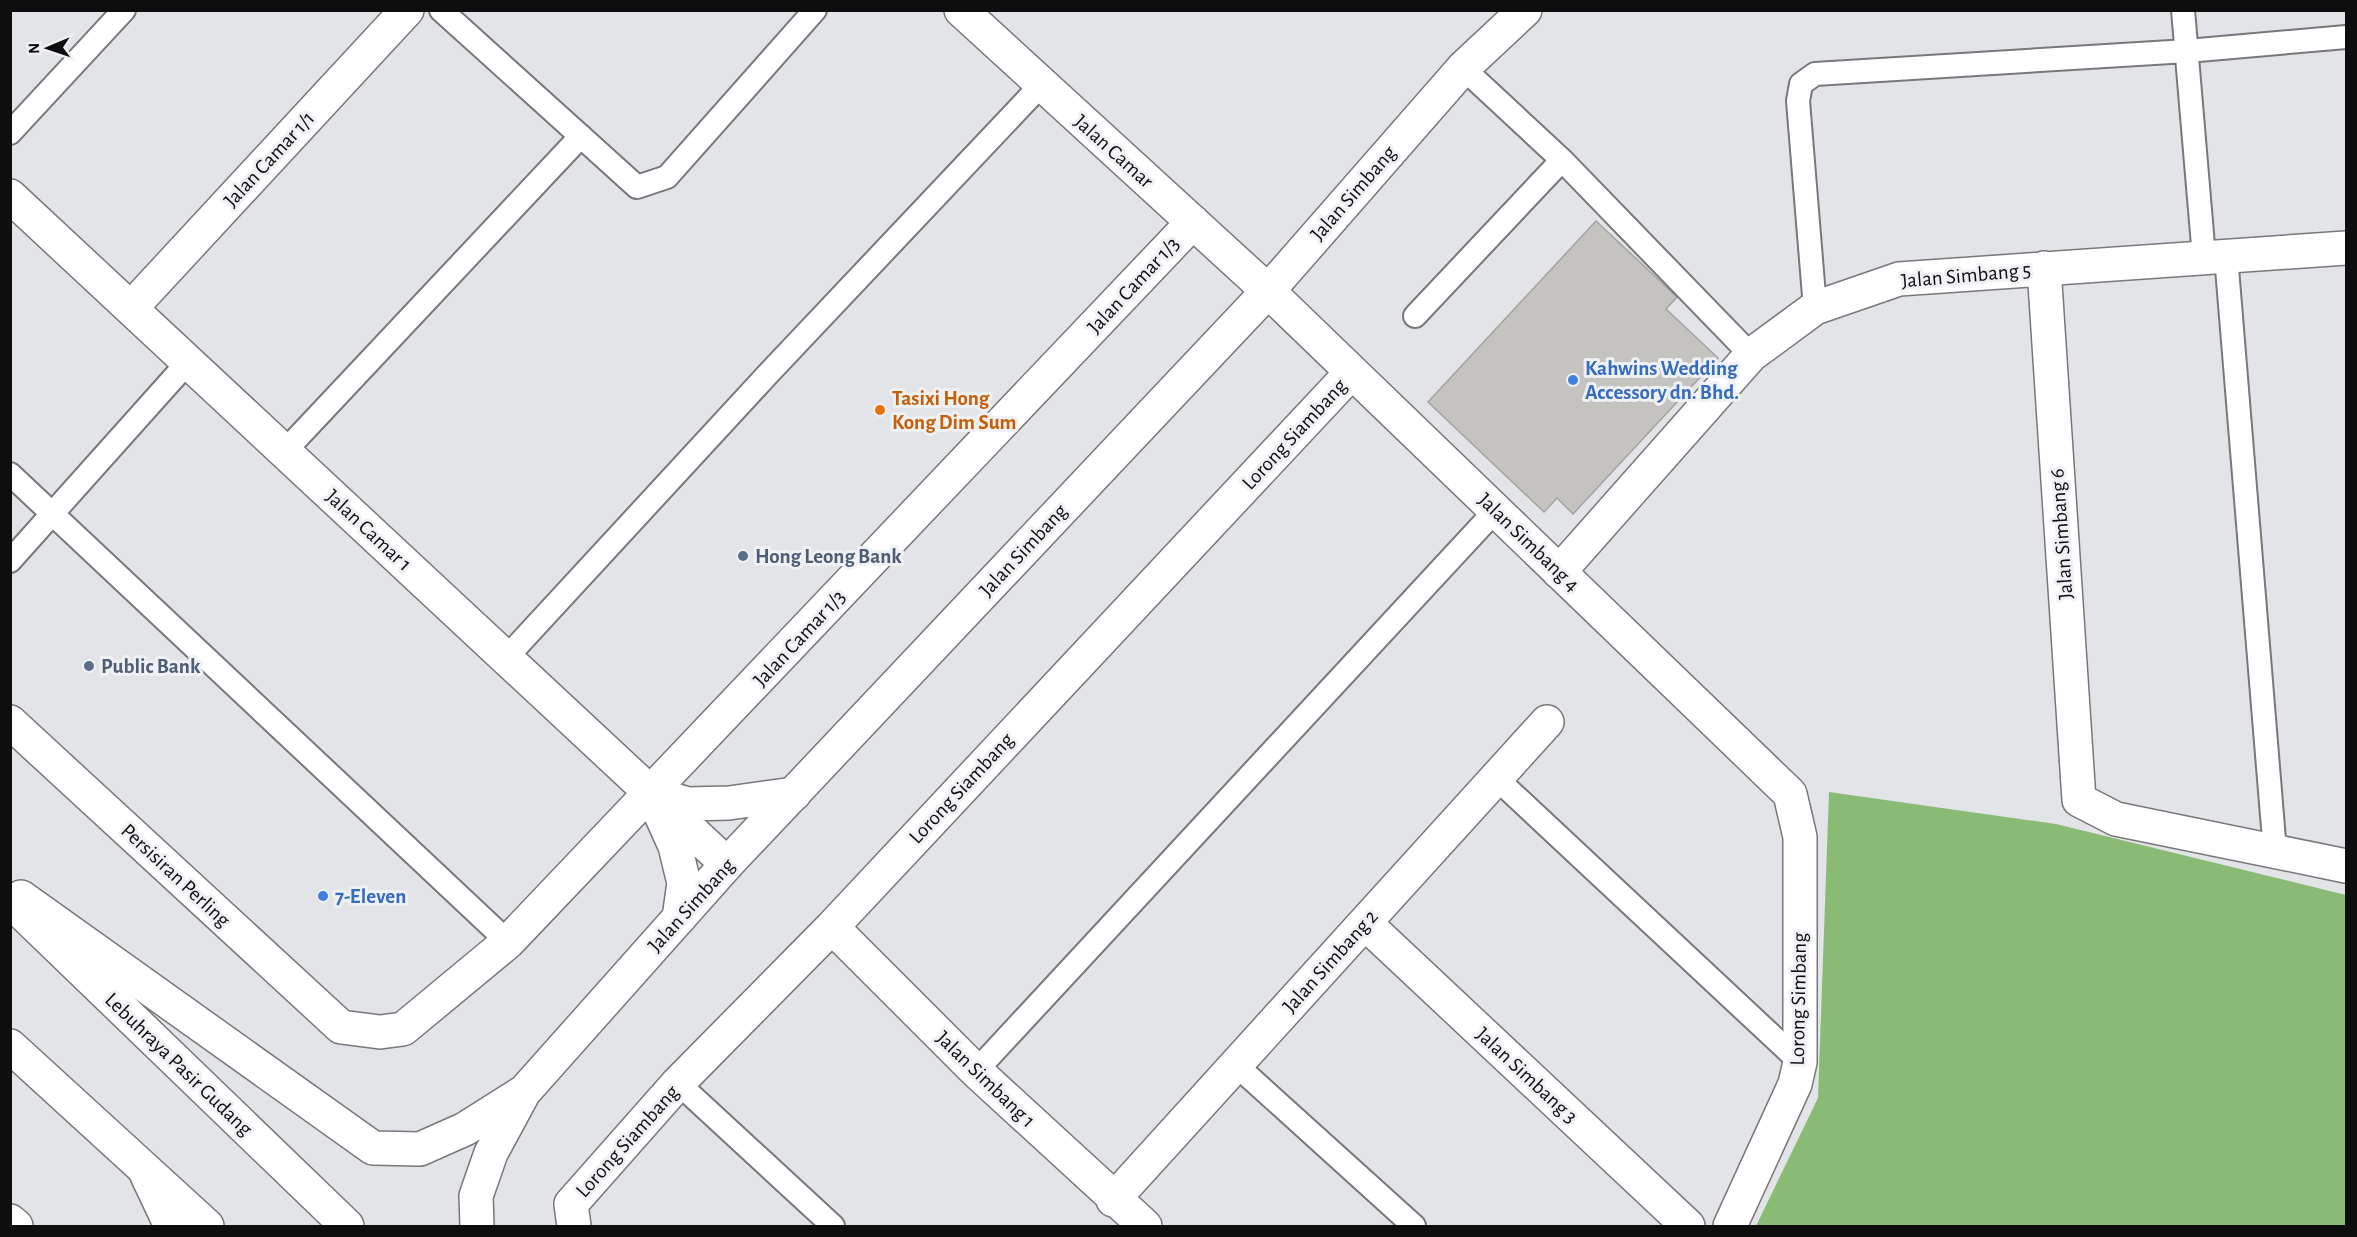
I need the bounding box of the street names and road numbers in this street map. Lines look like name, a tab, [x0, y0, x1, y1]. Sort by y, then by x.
street label: Jalan Camar 1/1	[220, 107, 319, 211]
street label: Jalan Camar	[1070, 111, 1157, 192]
street label: Jalan Simbang	[1307, 141, 1400, 245]
street label: Jalan Camar 1/3	[1084, 233, 1183, 338]
street label: Jalan Simbang 5	[1900, 259, 2032, 292]
street label: Lorong Siambang	[1238, 374, 1351, 494]
street label: Jalan Simbang 6	[2046, 468, 2077, 600]
street label: Jalan Camar 1	[322, 486, 416, 575]
street label: Jalan Simbang 4	[1474, 489, 1583, 596]
street label: Jalan Simbang	[975, 499, 1072, 601]
street label: Jalan Camar 1/3	[750, 586, 849, 691]
street label: Lorong Siambang	[905, 728, 1018, 848]
street label: Persisiran Perling	[117, 820, 235, 931]
street label: Jalan Simbang	[644, 854, 739, 956]
street label: Jalan Simbang 2	[1279, 906, 1382, 1017]
street label: Lorong Simbang	[1787, 932, 1810, 1066]
street label: Lebuhraya Pasir Gudang	[101, 989, 257, 1140]
street label: Jalan Simbang 3	[1472, 1023, 1581, 1127]
street label: Jalan Simbang 1	[932, 1027, 1039, 1132]
street label: Lorong Siambang	[572, 1081, 683, 1201]

